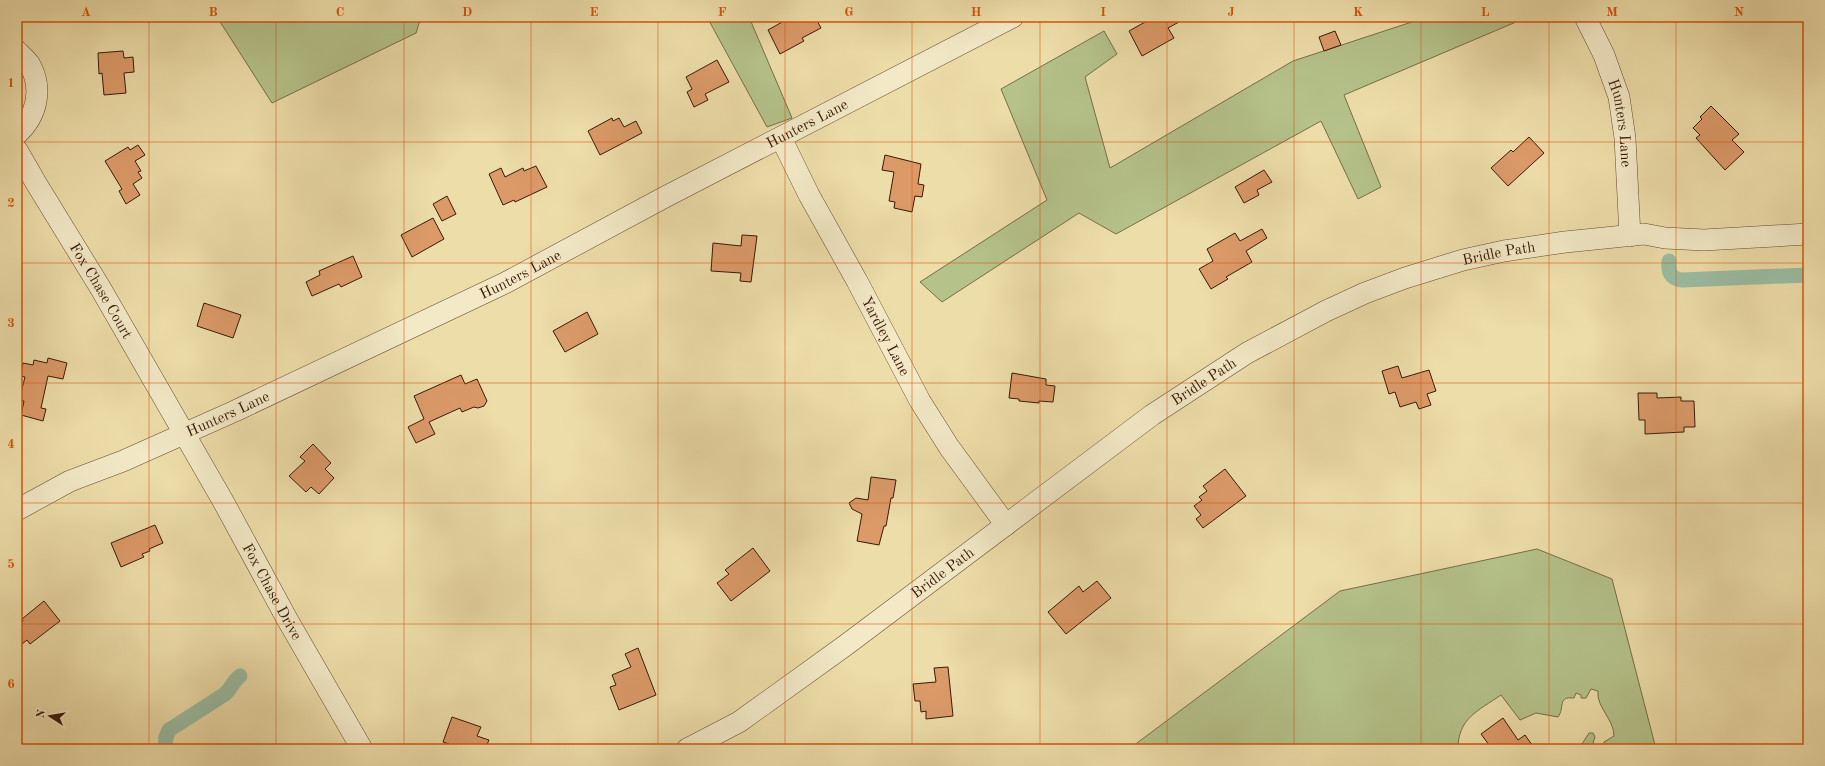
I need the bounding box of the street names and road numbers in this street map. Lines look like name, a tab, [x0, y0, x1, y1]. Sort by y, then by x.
street label: Hunters Lane	[1604, 77, 1632, 168]
street label: Hunters Lane	[764, 98, 851, 152]
street label: Bridle Path	[1461, 240, 1536, 269]
street label: Fox Chase Court	[66, 241, 134, 342]
street label: Hunters Lane	[478, 248, 564, 303]
street label: Yardley Lane	[858, 295, 911, 379]
street label: Bridle Path	[1169, 356, 1240, 409]
street label: Hunters Lane	[185, 390, 272, 441]
street label: Fox Chase Drive	[239, 541, 303, 643]
street label: Bridle Path	[909, 546, 977, 602]

